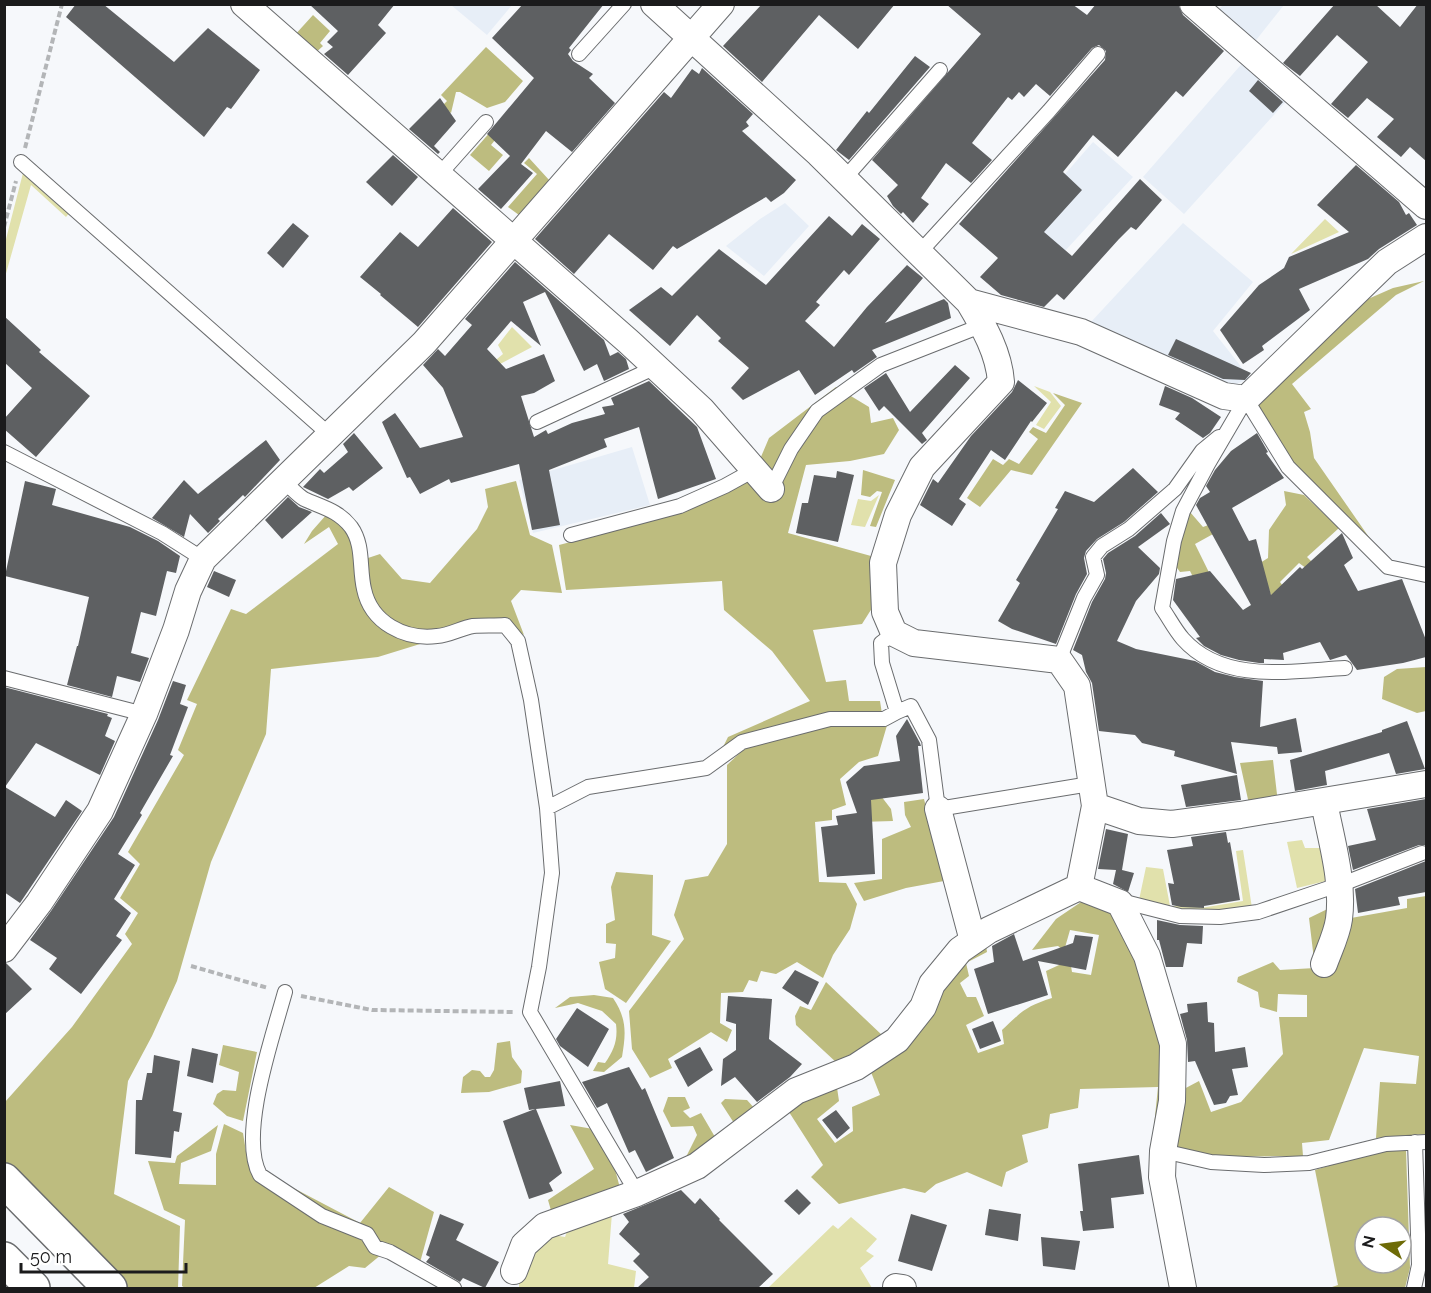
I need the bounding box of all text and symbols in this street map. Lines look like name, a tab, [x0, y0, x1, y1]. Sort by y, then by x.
north arrow	[1353, 1215, 1413, 1275]
text: N	[1358, 1234, 1380, 1250]
scale bar	[21, 1236, 186, 1274]
text: 50 m	[30, 1246, 72, 1267]

